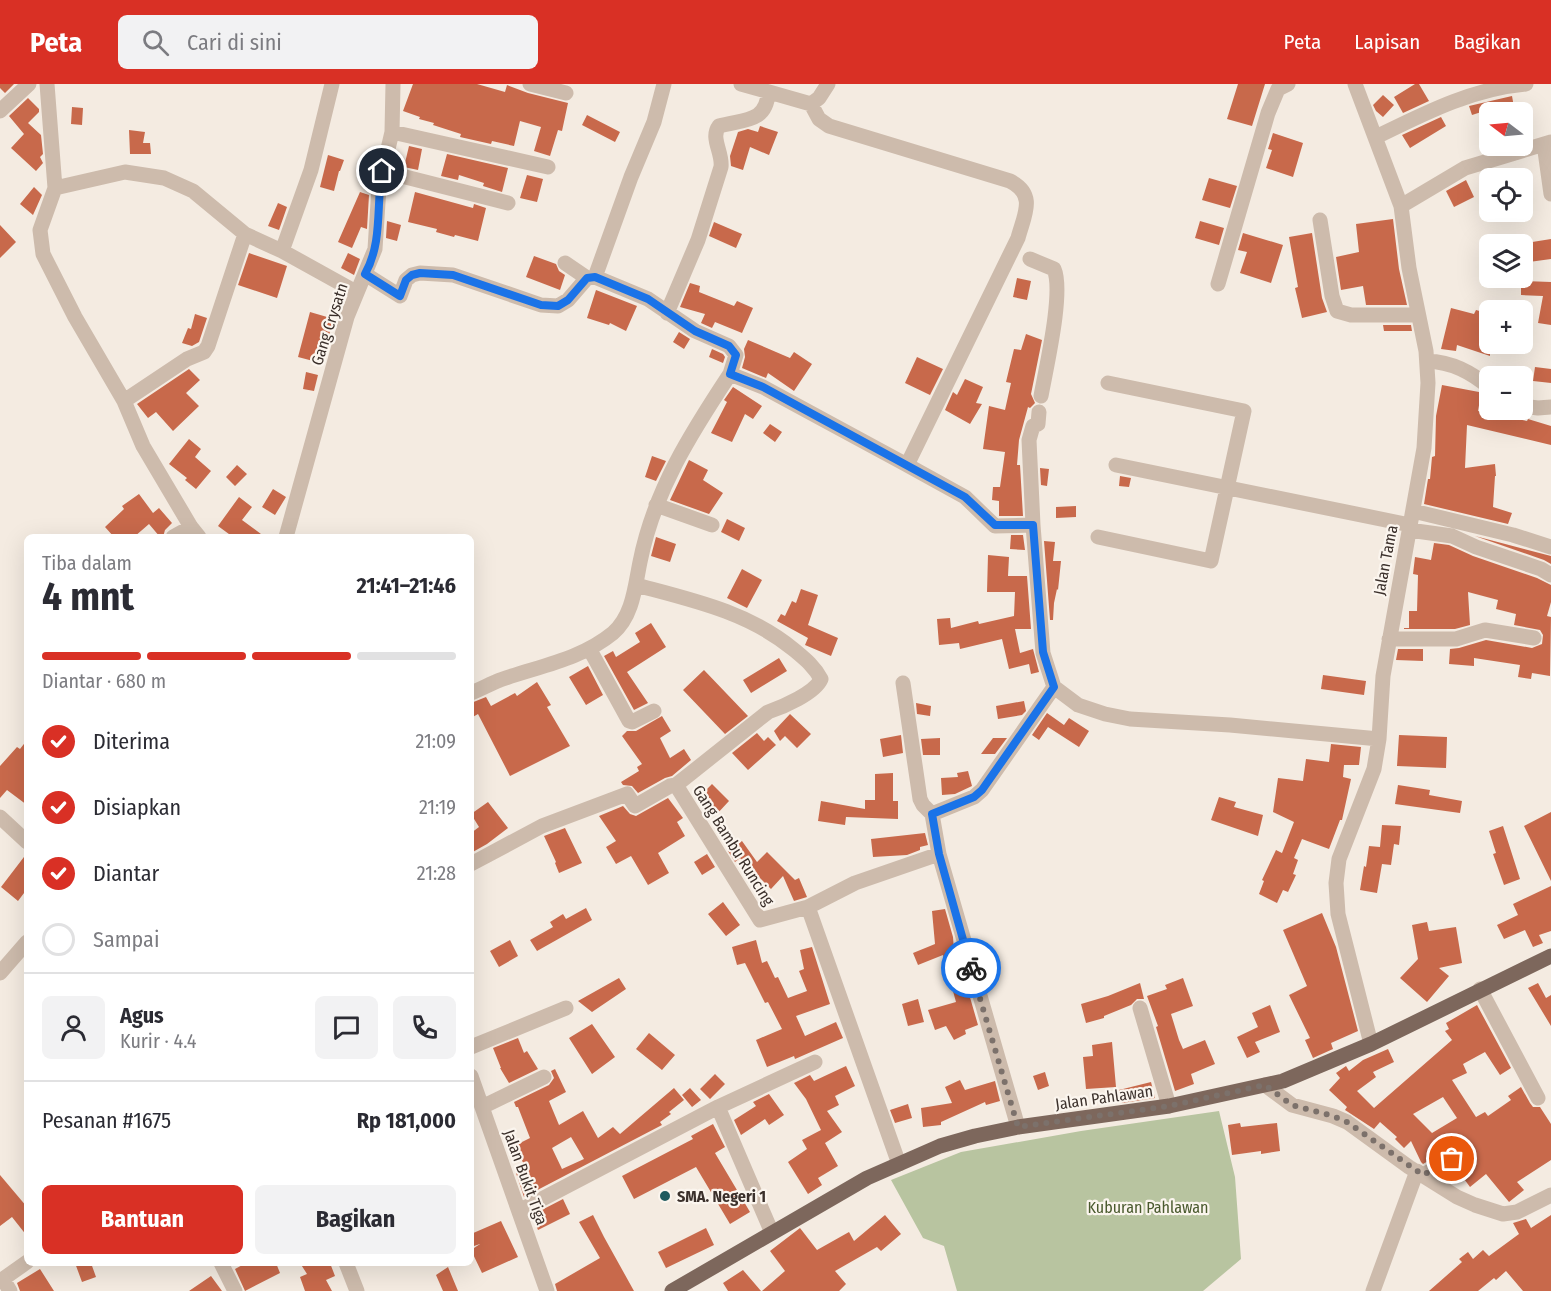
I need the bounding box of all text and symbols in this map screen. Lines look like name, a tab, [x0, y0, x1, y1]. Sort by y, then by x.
search box	[118, 15, 538, 69]
text: Peta	[30, 26, 82, 59]
icon: search	[139, 26, 172, 59]
text: Cari di sini	[187, 29, 282, 56]
text: Peta	[1284, 29, 1321, 55]
text: Lapisan	[1354, 29, 1420, 55]
text: Bagikan	[1453, 29, 1521, 55]
north arrow	[1479, 102, 1533, 156]
map controls	[1479, 102, 1533, 420]
pin	[356, 145, 407, 196]
icon: home	[365, 154, 398, 187]
button: locate	[1479, 168, 1533, 222]
button: layers	[1479, 234, 1533, 288]
street label: Gang Crysatn	[307, 281, 352, 368]
button: +	[1479, 300, 1533, 354]
button: −	[1479, 366, 1533, 420]
street label: Jalan Tama	[1369, 523, 1402, 597]
text: Tiba dalam	[42, 551, 132, 575]
text: 21:41–21:46	[357, 572, 456, 599]
text: 4 mnt	[42, 574, 134, 620]
text: Diantar · 680 m	[42, 669, 166, 693]
icon: check	[42, 725, 75, 758]
text: Diterima	[93, 728, 170, 755]
text: 21:09	[416, 729, 456, 753]
street label: Gang Bambu Runcing	[689, 781, 779, 909]
icon: check	[42, 791, 75, 824]
text: Disiapkan	[93, 794, 181, 821]
text: 21:19	[419, 795, 456, 819]
icon: check	[42, 857, 75, 890]
text: Diantar	[93, 860, 159, 887]
text: 21:28	[417, 861, 456, 885]
text: Sampai	[93, 926, 159, 953]
courier	[941, 938, 1001, 998]
icon: bike	[955, 952, 988, 985]
button: person	[42, 996, 105, 1059]
button: chat	[315, 996, 378, 1059]
button: phone	[393, 996, 456, 1059]
text: Agus	[120, 1002, 164, 1029]
text: Kurir · 4.4	[120, 1029, 196, 1053]
street label: Jalan Pahlawan	[1054, 1081, 1154, 1114]
text: Pesanan #1675	[42, 1107, 171, 1134]
text: Rp 181,000	[357, 1107, 456, 1134]
street label: Jalan Bukit Tiga	[499, 1127, 552, 1228]
pin	[1426, 1133, 1477, 1184]
icon: bag	[1435, 1142, 1468, 1175]
button: Bantuan	[42, 1185, 243, 1254]
button: Bagikan	[255, 1185, 456, 1254]
place label: SMA. Negeri 1	[677, 1187, 766, 1206]
marker: SMA. Negeri 1	[658, 1189, 672, 1203]
park label: Kuburan Pahlawan	[1088, 1198, 1208, 1217]

